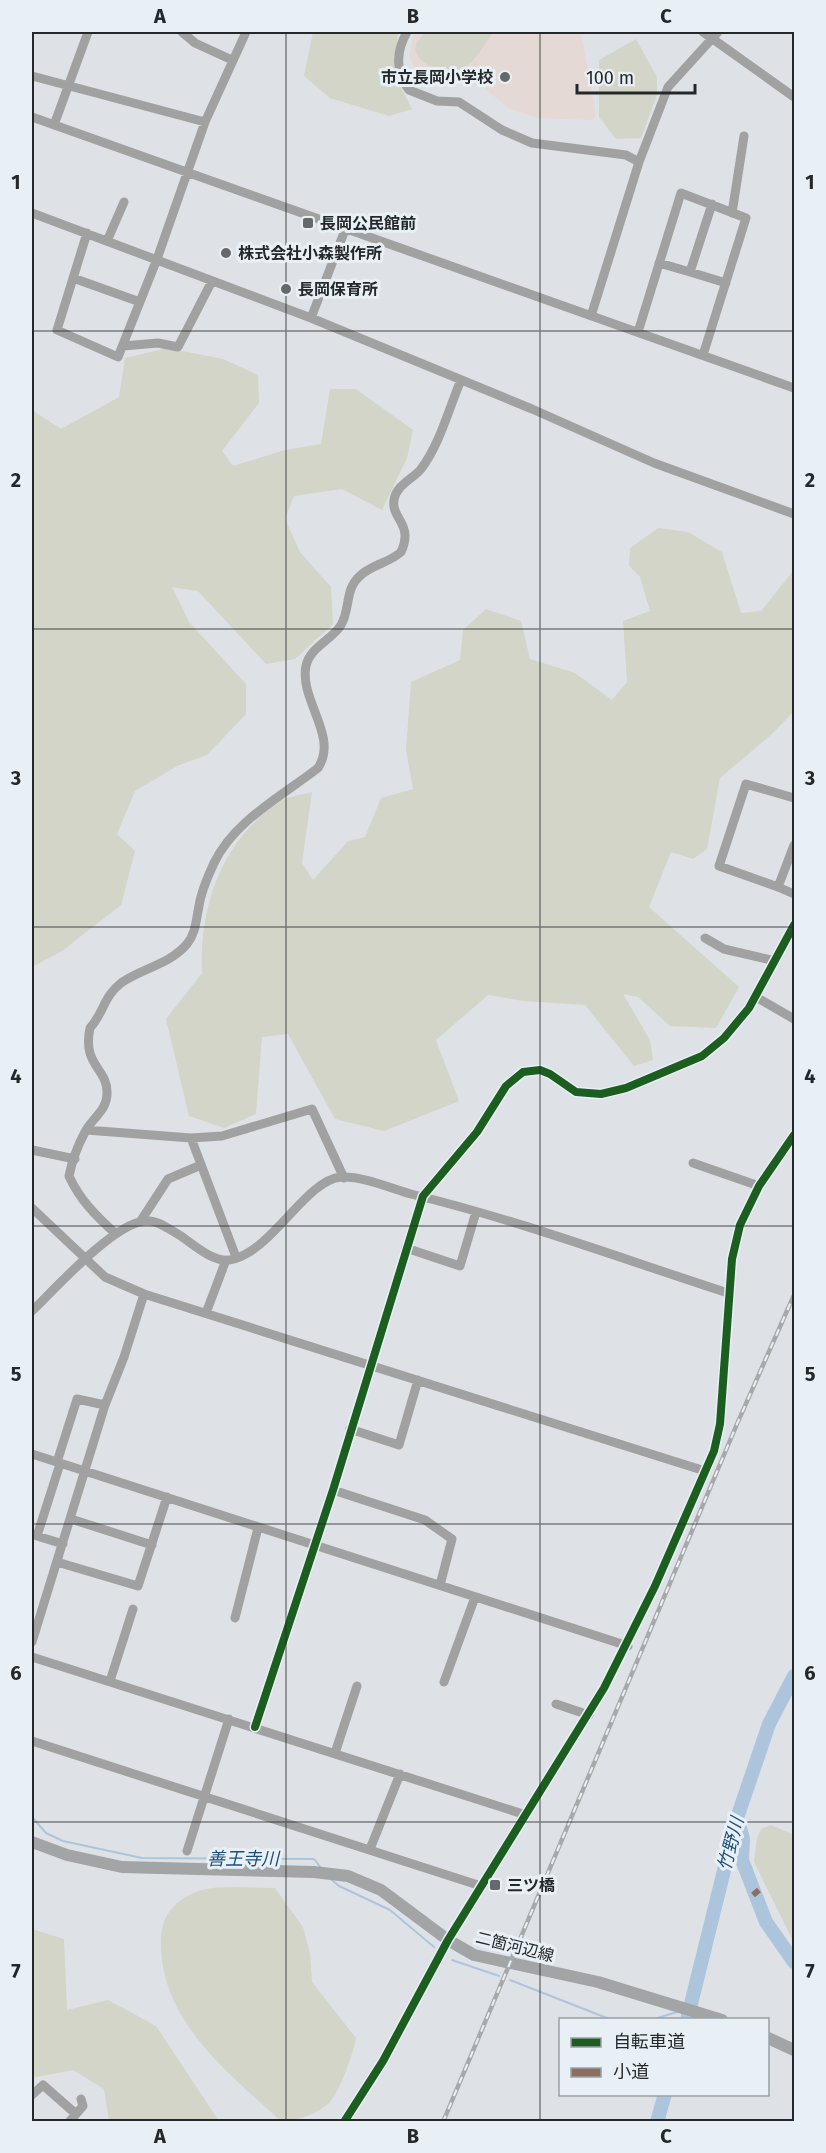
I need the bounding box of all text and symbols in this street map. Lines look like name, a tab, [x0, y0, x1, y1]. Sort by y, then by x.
text: A	[153, 4, 167, 28]
text: B	[407, 4, 419, 28]
text: C	[660, 4, 672, 28]
scale bar	[577, 57, 696, 95]
text: 100 m	[586, 67, 634, 89]
place label: 市立長岡小学校	[381, 68, 493, 87]
marker: 市立長岡小学校	[498, 70, 512, 84]
text: 1	[11, 170, 21, 194]
text: 1	[805, 170, 815, 194]
place label: 長岡公民館前	[320, 214, 416, 233]
marker: 長岡公民館前	[301, 216, 315, 230]
place label: 株式会社小森製作所	[238, 244, 382, 263]
marker: 株式会社小森製作所	[219, 246, 233, 260]
place label: 長岡保育所	[298, 280, 378, 299]
marker: 長岡保育所	[279, 282, 293, 296]
text: 2	[11, 468, 21, 492]
text: 2	[805, 468, 815, 492]
text: 3	[10, 766, 21, 790]
text: 3	[804, 766, 815, 790]
text: 4	[10, 1064, 22, 1088]
text: 4	[804, 1064, 816, 1088]
text: 5	[11, 1362, 22, 1386]
text: 5	[805, 1362, 816, 1386]
text: 6	[10, 1661, 22, 1685]
text: 6	[804, 1661, 816, 1685]
water label: 竹野川	[713, 1813, 749, 1873]
water label: 善王寺川	[207, 1848, 281, 1870]
place label: 三ツ橋	[507, 1876, 555, 1895]
marker: 三ツ橋	[488, 1878, 502, 1892]
street label: 二箇河辺線	[474, 1928, 556, 1965]
text: 7	[11, 1959, 21, 1983]
text: 7	[805, 1959, 815, 1983]
legend	[559, 2018, 769, 2096]
text: 自転車道	[613, 2031, 685, 2053]
text: 小道	[613, 2061, 649, 2083]
text: A	[153, 2124, 167, 2148]
text: B	[407, 2124, 419, 2148]
text: C	[660, 2124, 672, 2148]

